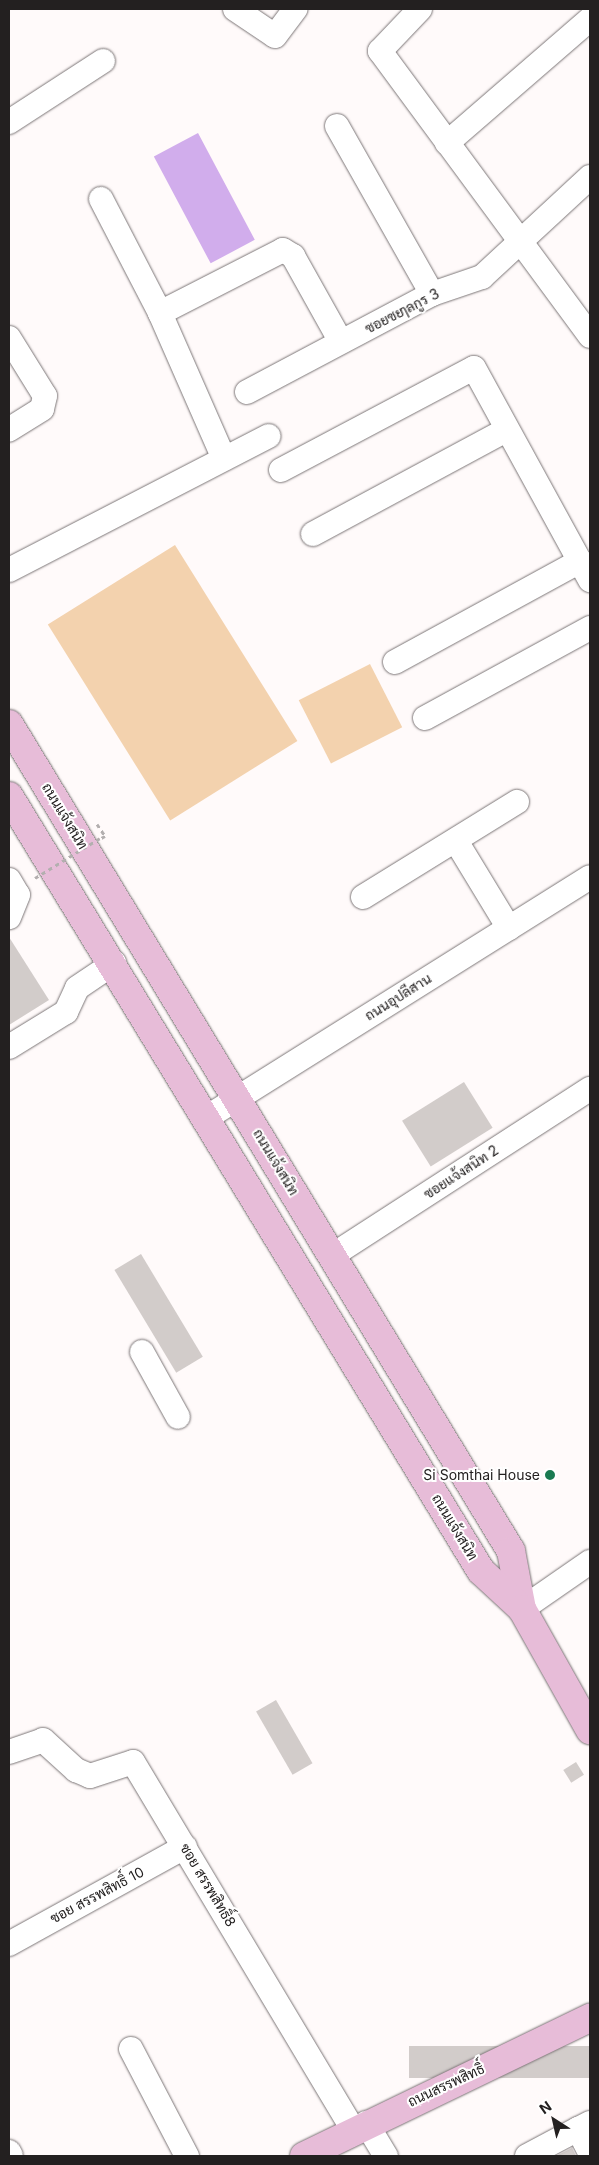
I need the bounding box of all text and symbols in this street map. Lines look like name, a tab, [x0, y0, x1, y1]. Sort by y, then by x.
street label: ซอยซยๅลกูร 3	[362, 285, 442, 337]
street label: ถนนแจ้งสนิท	[39, 780, 91, 852]
street label: ถนนอุปลีสาน	[362, 970, 434, 1024]
street label: ถนนแจ้งสนิท	[250, 1126, 302, 1198]
street label: ซอยแจ้งสนิท 2	[420, 1142, 502, 1202]
place label: Si Somthai House	[423, 1467, 540, 1483]
marker: Si Somthai House	[544, 1469, 556, 1481]
street label: ถนนแจ้งสนิท	[429, 1491, 481, 1563]
street label: ซอย สรรพสิทธิ์8	[177, 1840, 239, 1930]
street label: ซอย สรรพสิทธิ์ 10	[47, 1863, 147, 1927]
street label: ถนนสรรพสิทธิ์	[405, 2060, 487, 2110]
north arrow	[529, 2095, 579, 2145]
text: N	[536, 2097, 554, 2117]

